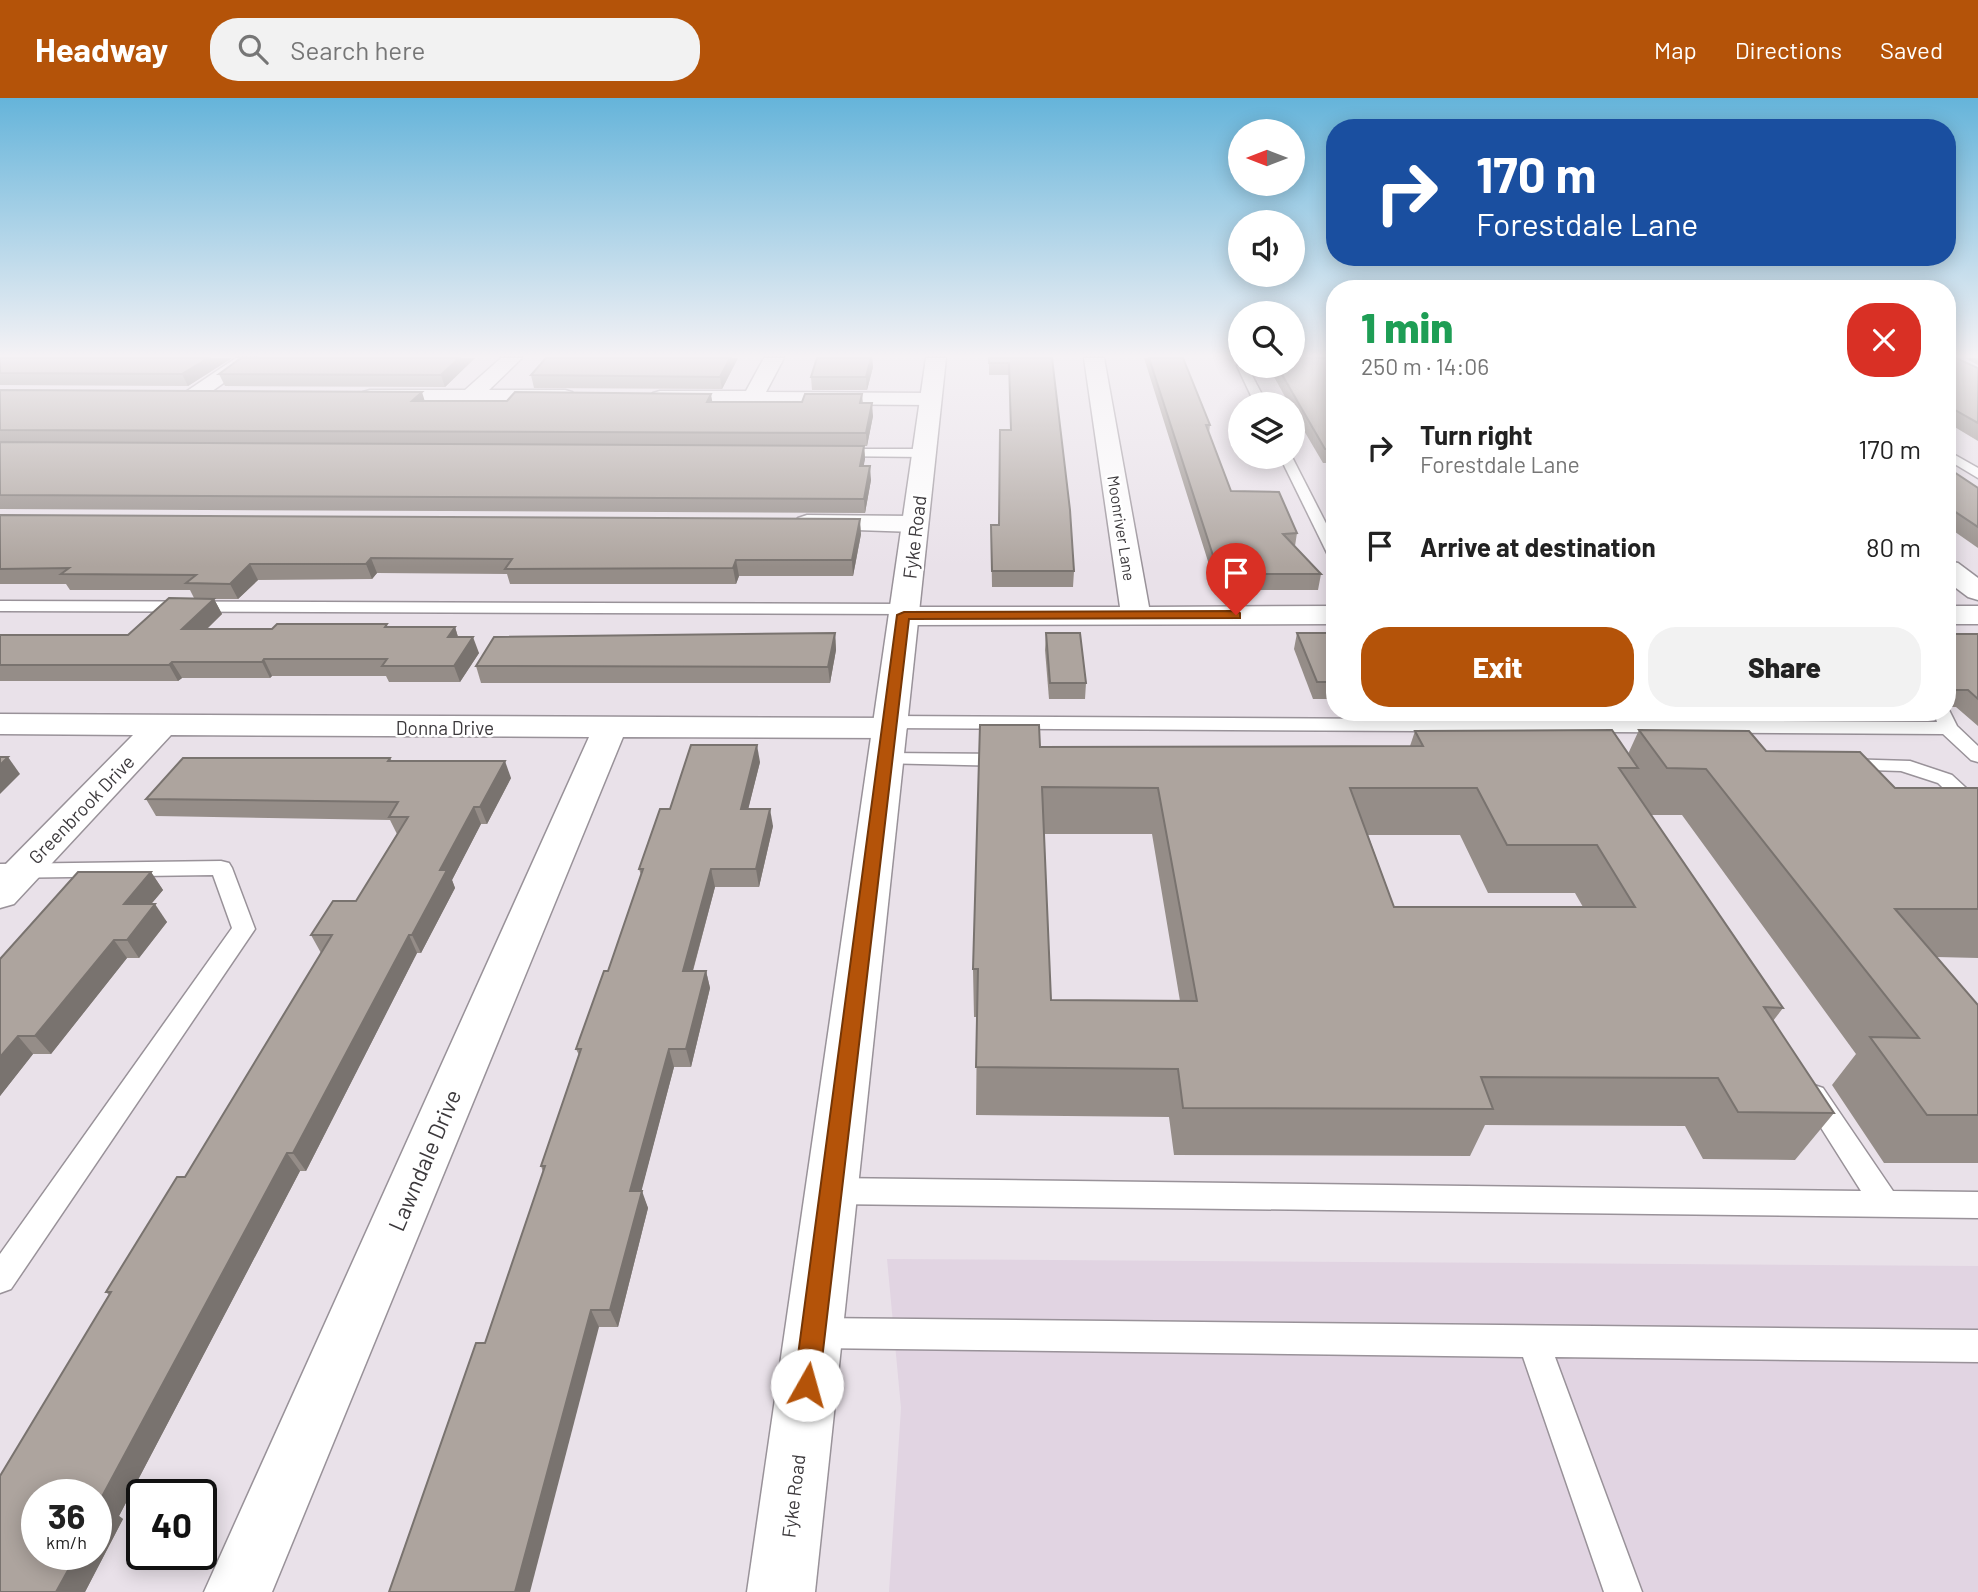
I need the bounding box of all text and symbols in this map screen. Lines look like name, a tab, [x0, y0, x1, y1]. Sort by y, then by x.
search box	[210, 18, 700, 81]
text: Headway	[35, 29, 168, 69]
icon: search	[234, 30, 272, 68]
text: Search here	[290, 34, 425, 65]
text: Map	[1654, 35, 1697, 64]
text: Directions	[1735, 35, 1842, 64]
text: Saved	[1880, 35, 1943, 64]
north arrow	[1228, 119, 1306, 196]
map controls	[1228, 119, 1305, 469]
text: 170 m	[1476, 144, 1596, 203]
icon: right	[1361, 147, 1452, 238]
text: Forestdale Lane	[1476, 204, 1698, 242]
button: sound	[1228, 210, 1305, 287]
button: search	[1228, 301, 1305, 378]
text: 1 min	[1361, 301, 1453, 351]
button: close	[1847, 303, 1921, 377]
text: 250 m · 14:06	[1361, 352, 1489, 380]
button: layers	[1228, 392, 1305, 469]
text: Turn right	[1420, 419, 1533, 450]
icon: right	[1361, 429, 1399, 467]
text: 170 m	[1858, 433, 1921, 464]
text: Forestdale Lane	[1420, 450, 1580, 478]
street label: Moonriver Lane	[1104, 474, 1140, 582]
street label: Fyke Road	[897, 494, 931, 580]
icon: arrive	[1361, 527, 1399, 565]
text: Arrive at destination	[1420, 531, 1656, 562]
text: 80 m	[1866, 531, 1921, 562]
pin	[1206, 543, 1266, 615]
icon: arrive	[1217, 554, 1255, 592]
button: Exit	[1361, 627, 1634, 707]
button: Share	[1648, 627, 1921, 707]
street label: Donna Drive	[396, 716, 494, 739]
street label: Greenbrook Drive	[23, 750, 139, 868]
street label: Lawndale Drive	[382, 1085, 466, 1235]
position arrow	[770, 1348, 844, 1422]
street label: Fyke Road	[776, 1453, 810, 1539]
speed limit sign: 40	[126, 1479, 217, 1570]
text: 36	[48, 1494, 85, 1536]
text: km/h	[46, 1531, 87, 1553]

